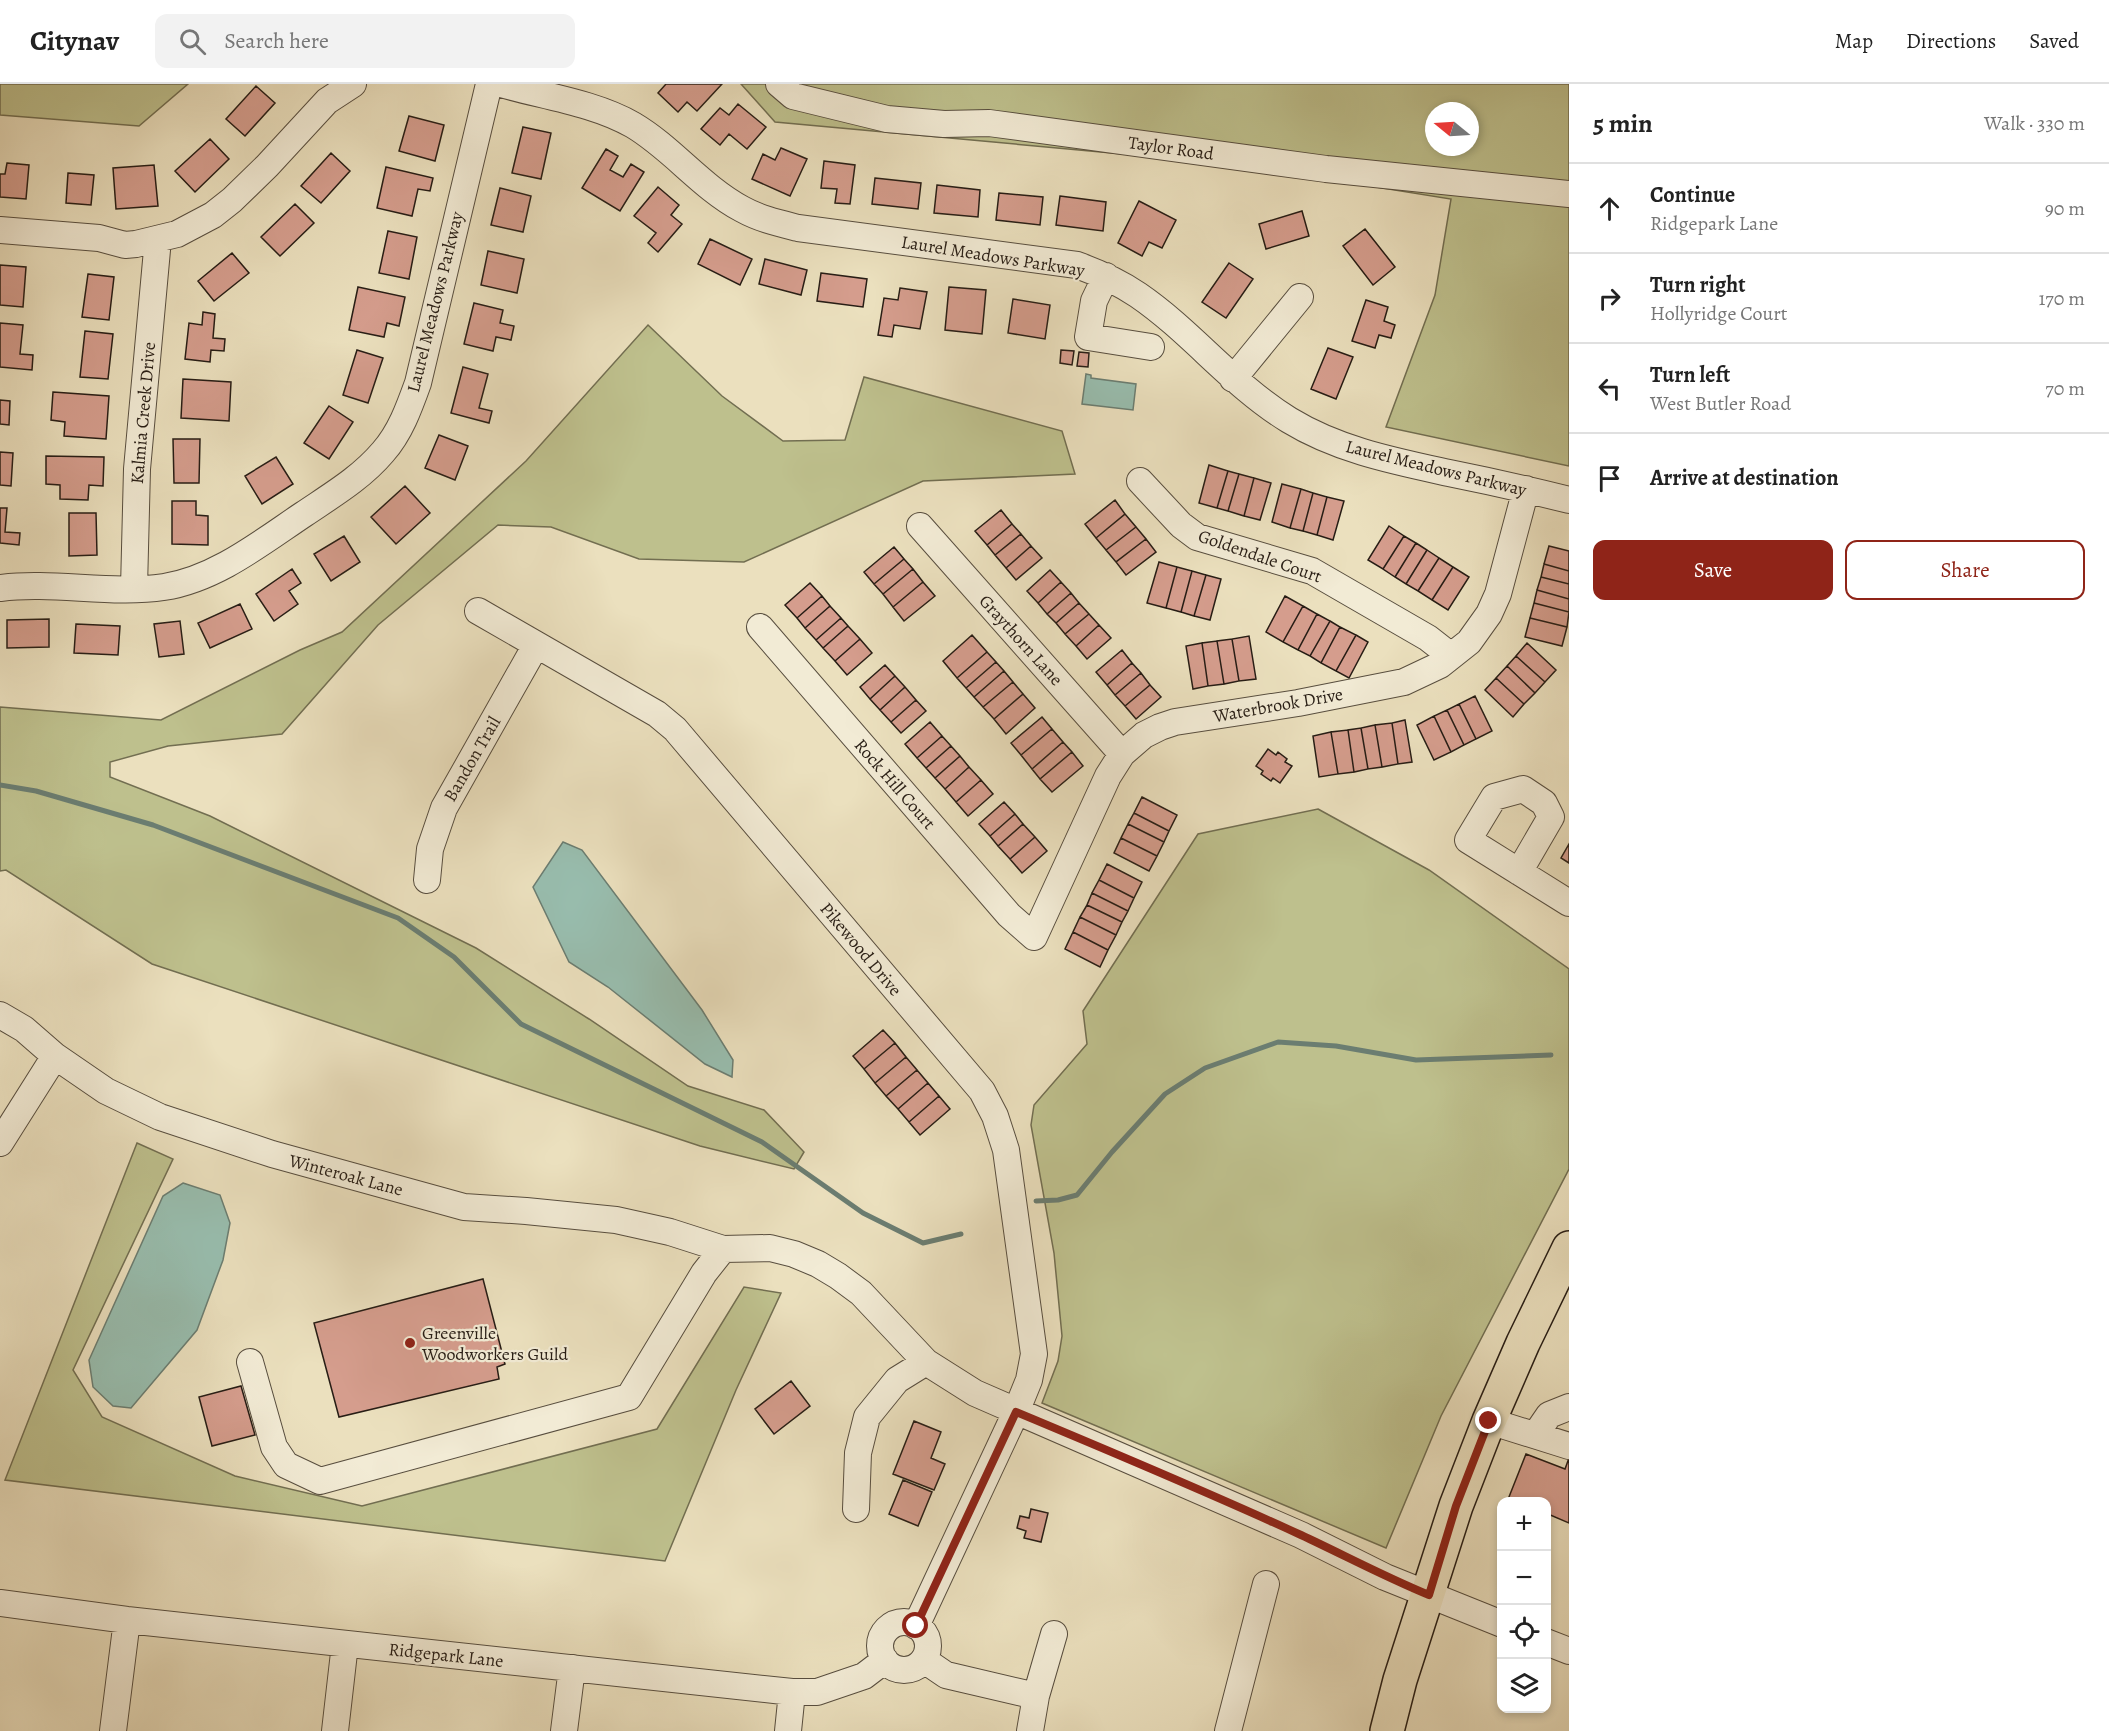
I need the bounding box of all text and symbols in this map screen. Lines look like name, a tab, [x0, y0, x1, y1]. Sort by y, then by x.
search box	[155, 14, 575, 68]
text: Citynav	[30, 22, 119, 60]
icon: search	[176, 25, 209, 58]
text: Search here	[224, 26, 329, 56]
text: Map	[1835, 27, 1873, 55]
text: Directions	[1906, 27, 1996, 55]
text: Saved	[2029, 27, 2079, 55]
north arrow	[1425, 102, 1479, 156]
text: 5 min	[1593, 106, 1653, 141]
text: Walk · 330 m	[1984, 110, 2085, 137]
street label: Taylor Road	[1127, 130, 1216, 166]
text: Continue	[1650, 180, 1735, 210]
icon: ahead	[1593, 192, 1626, 225]
text: 90 m	[2045, 195, 2085, 222]
street label: Laurel Meadows Parkway	[401, 208, 469, 395]
text: Ridgepark Lane	[1650, 210, 1778, 237]
street label: Laurel Meadows Parkway	[900, 230, 1087, 283]
text: Turn right	[1650, 270, 1746, 300]
icon: right	[1593, 282, 1626, 315]
text: 170 m	[2039, 285, 2085, 312]
text: Hollyridge Court	[1650, 300, 1787, 327]
street label: Kalmia Creek Drive	[125, 341, 161, 485]
text: Turn left	[1650, 360, 1730, 390]
icon: left	[1593, 372, 1626, 405]
text: 70 m	[2045, 375, 2085, 402]
text: West Butler Road	[1650, 390, 1791, 417]
street label: Laurel Meadows Parkway	[1343, 434, 1530, 502]
icon: arrive	[1593, 462, 1626, 495]
text: Arrive at destination	[1650, 463, 1839, 493]
street label: Goldendale Court	[1195, 524, 1325, 588]
button: Save	[1593, 540, 1833, 600]
button: Share	[1845, 540, 2085, 600]
street label: Graythorn Lane	[974, 589, 1068, 691]
street label: Waterbrook Drive	[1210, 682, 1345, 728]
street label: Bandon Trail	[438, 711, 506, 806]
street label: Rock Hill Court	[849, 734, 941, 834]
street label: Pikewood Drive	[815, 897, 907, 1001]
street label: Winteroak Lane	[285, 1148, 406, 1202]
place label: Greenville Woodworkers Guild	[421, 1321, 568, 1366]
marker: Greenville Woodworkers Guild	[403, 1336, 417, 1350]
route end	[1475, 1407, 1501, 1433]
map controls	[1497, 1497, 1551, 1713]
button: +	[1497, 1497, 1551, 1551]
button: −	[1497, 1551, 1551, 1605]
button: locate	[1497, 1605, 1551, 1659]
route start	[902, 1612, 928, 1638]
street label: Ridgepark Lane	[387, 1637, 505, 1673]
button: layers	[1497, 1659, 1551, 1713]

